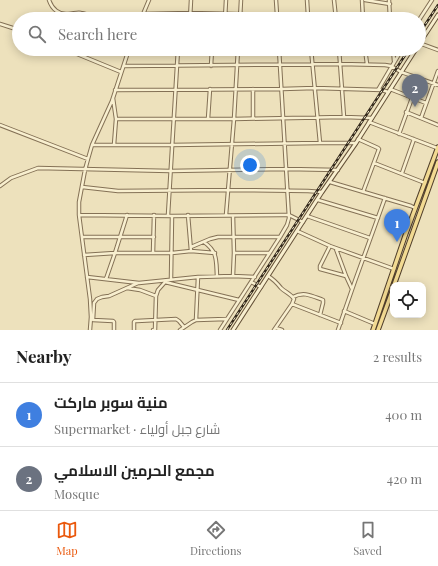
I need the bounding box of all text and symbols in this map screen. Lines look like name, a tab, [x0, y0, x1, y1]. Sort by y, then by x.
search box	[12, 12, 426, 56]
icon: search	[26, 23, 48, 45]
text: Search here	[58, 24, 137, 44]
pin: 2	[402, 74, 428, 107]
your location	[240, 155, 260, 175]
pin: 1	[384, 209, 410, 242]
map controls	[390, 282, 426, 318]
button: locate	[390, 282, 426, 318]
text: Nearby	[16, 345, 71, 367]
text: 2 results	[373, 348, 422, 365]
text: منية سوبر ماركت	[54, 392, 168, 412]
text: 1	[27, 406, 31, 423]
text: 400 m	[385, 406, 422, 423]
text: Supermarket · شارع جبل أولياء	[54, 420, 220, 437]
text: مجمع الحرمين الاسلامي	[54, 460, 215, 480]
text: 2	[26, 470, 32, 487]
text: 420 m	[387, 470, 422, 487]
text: Mosque	[54, 485, 99, 502]
tab: Map	[56, 519, 78, 558]
tab: Directions	[190, 519, 241, 558]
tab: Saved	[353, 519, 382, 558]

